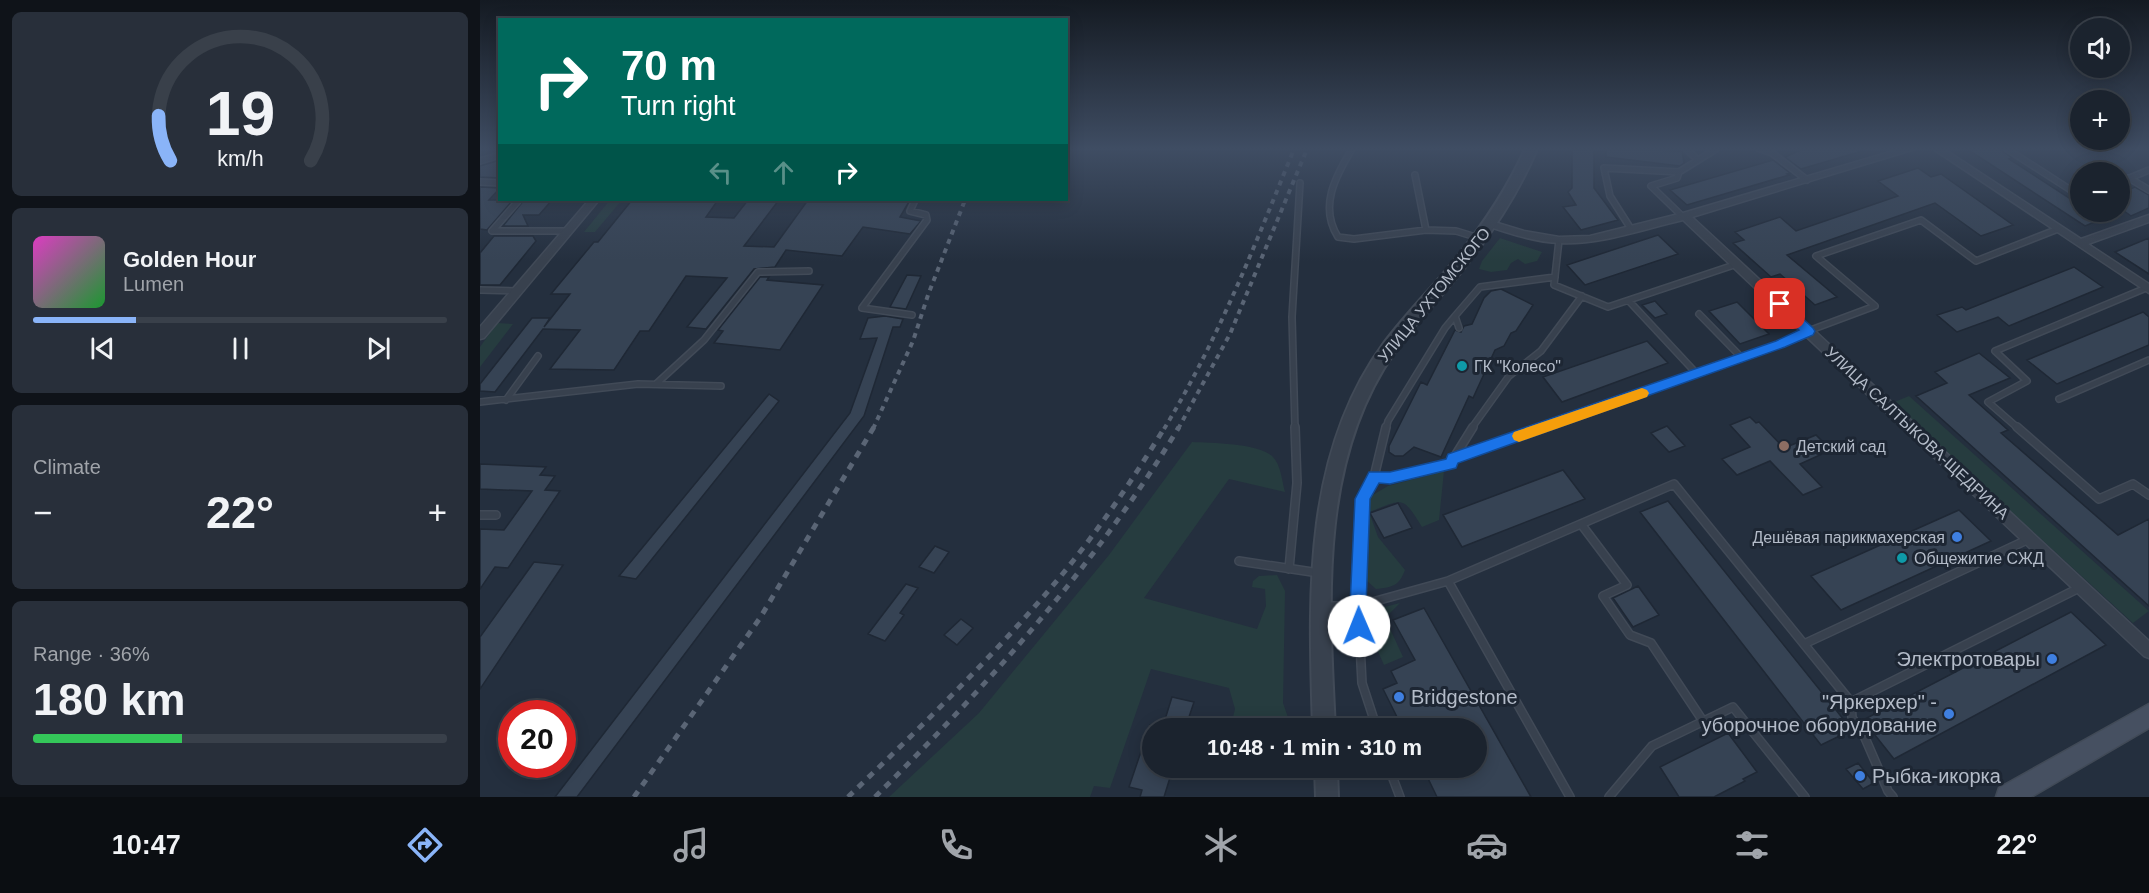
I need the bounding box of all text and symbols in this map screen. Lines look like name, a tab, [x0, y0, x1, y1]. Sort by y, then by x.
map controls	[2070, 18, 2130, 222]
button: sound	[2070, 18, 2130, 78]
icon: right	[522, 42, 600, 120]
text: 70 m	[621, 42, 717, 89]
text: 19	[205, 79, 275, 148]
button: +	[2070, 90, 2130, 150]
text: Turn right	[621, 91, 736, 121]
text: km/h	[217, 148, 263, 172]
icon: left	[704, 156, 737, 189]
icon: ahead	[767, 156, 800, 189]
icon: right	[830, 156, 863, 189]
button: −	[2070, 162, 2130, 222]
street label: УЛИЦА УХТОМСКОГО	[1375, 225, 1493, 365]
text: Golden Hour	[123, 247, 256, 272]
text: Lumen	[123, 273, 184, 295]
pin	[1754, 278, 1805, 329]
icon: arrive	[1763, 287, 1796, 320]
icon: previous	[86, 332, 119, 365]
icon: pause	[224, 332, 257, 365]
icon: next	[362, 332, 395, 365]
street label: УЛИЦА САЛТЫКОВА-ЩЕДРИНА	[1822, 344, 2012, 523]
place label: ГК "Колесо"	[1474, 358, 1561, 375]
marker: ГК "Колесо"	[1455, 359, 1469, 373]
place label: Детский сад	[1796, 438, 1887, 455]
marker: Детский сад	[1777, 439, 1791, 453]
text: Climate	[33, 456, 101, 478]
text: 22°	[206, 487, 274, 538]
text: −	[33, 494, 52, 531]
text: +	[428, 494, 447, 531]
place label: Дешёвая парикмахерская	[1752, 529, 1945, 546]
marker: Дешёвая парикмахерская	[1950, 530, 1964, 544]
place label: Общежитие СЖД	[1914, 550, 2044, 567]
marker: Общежитие СЖД	[1895, 551, 1909, 565]
position arrow	[1327, 594, 1391, 658]
text: Range · 36%	[33, 643, 150, 665]
place label: Электротовары	[1896, 648, 2040, 670]
marker: Электротовары	[2045, 652, 2059, 666]
text: 180 km	[33, 674, 186, 725]
place label: Bridgestone	[1411, 686, 1518, 708]
marker: Bridgestone	[1392, 690, 1406, 704]
place label: "Яркерхер" - уборочное оборудование	[1702, 691, 1937, 736]
speed limit sign: 20	[498, 700, 576, 778]
marker: "Яркерхер" - уборочное оборудование	[1942, 707, 1956, 721]
text: 10:48 · 1 min · 310 m	[1207, 735, 1422, 760]
place label: Рыбка-икорка	[1872, 765, 2002, 787]
marker: Рыбка-икорка	[1853, 769, 1867, 783]
icon: directions	[404, 824, 446, 866]
icon: music	[670, 824, 712, 866]
icon: phone	[935, 824, 977, 866]
icon: climate	[1200, 824, 1242, 866]
icon: car	[1466, 824, 1508, 866]
icon: filters	[1731, 824, 1773, 866]
text: 10:47	[112, 830, 181, 860]
text: 22°	[1996, 830, 2037, 860]

